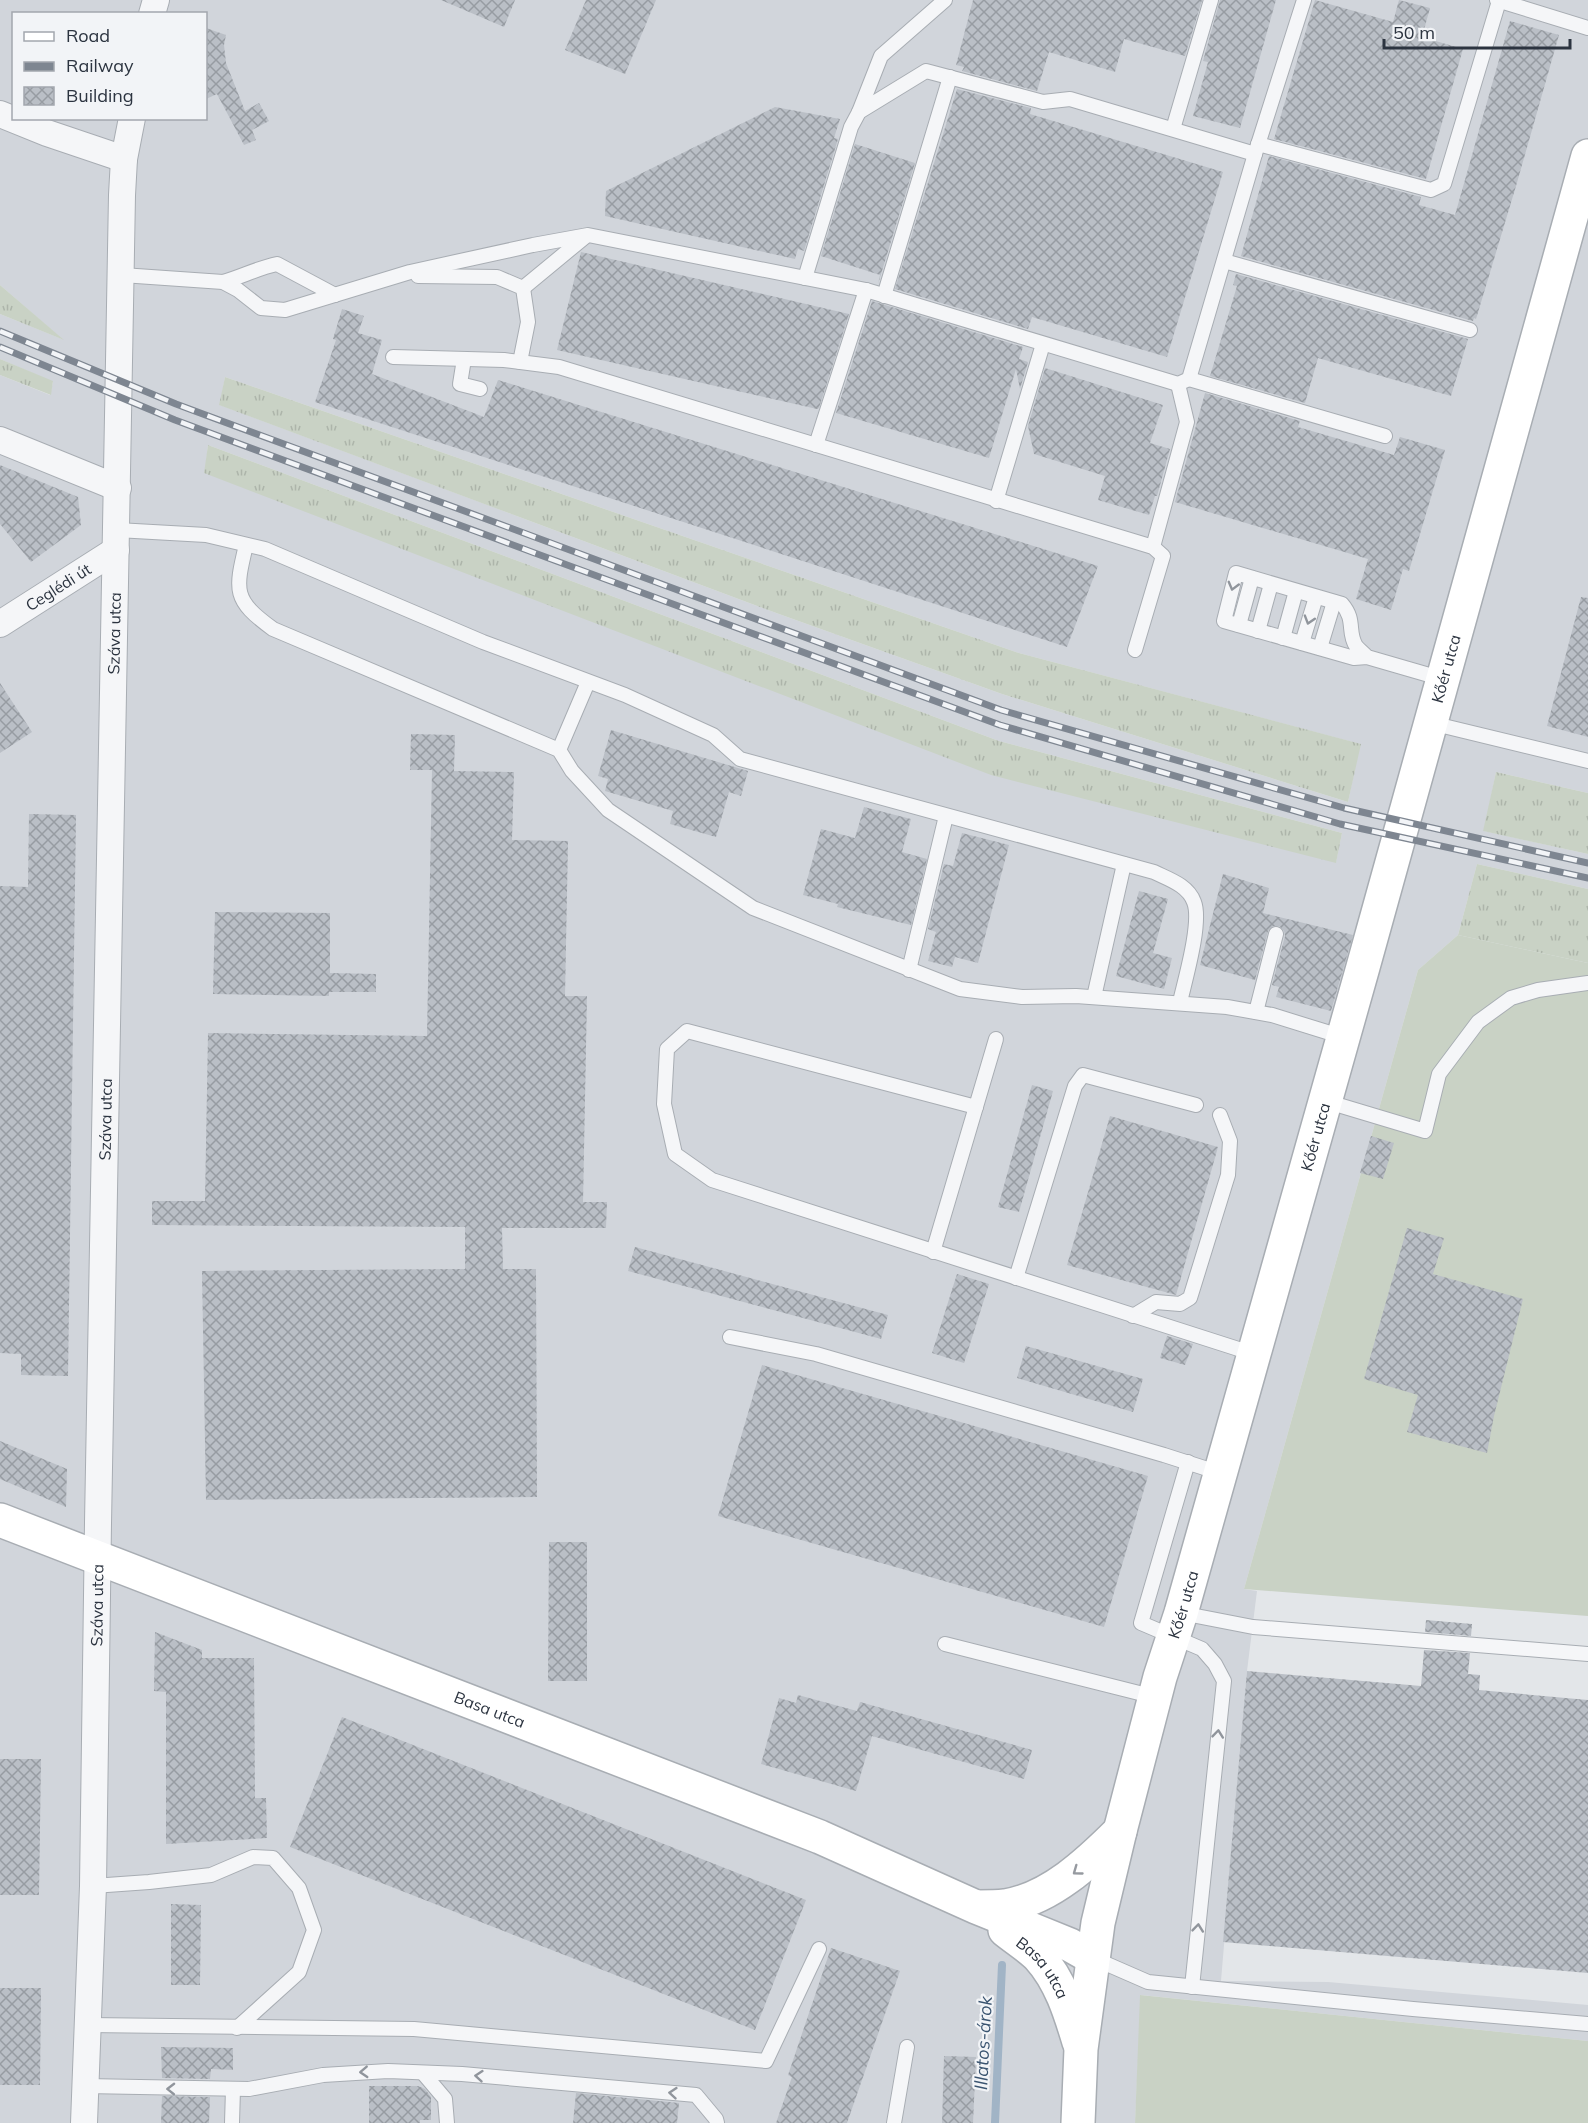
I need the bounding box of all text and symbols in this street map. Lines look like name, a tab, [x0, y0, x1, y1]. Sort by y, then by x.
legend	[12, 12, 207, 120]
scale bar	[1384, 12, 1570, 50]
text: 50 m	[1393, 21, 1435, 44]
text: Road	[66, 24, 110, 47]
text: Railway	[66, 54, 134, 77]
text: Building	[66, 84, 134, 107]
street label: Ceglédi út	[22, 558, 95, 615]
one-way arrow	[1228, 580, 1240, 590]
street label: Száva utca	[103, 592, 125, 675]
one-way arrow	[1304, 614, 1316, 625]
street label: Kőér utca	[1427, 632, 1465, 705]
street label: Száva utca	[95, 1078, 116, 1161]
street label: Kőér utca	[1296, 1100, 1334, 1173]
street label: Száva utca	[86, 1564, 107, 1646]
street label: Kőér utca	[1163, 1568, 1202, 1641]
street label: Basa utca	[451, 1687, 528, 1732]
one-way arrow	[1211, 1730, 1224, 1739]
one-way arrow	[1073, 1864, 1084, 1875]
one-way arrow	[1191, 1924, 1204, 1933]
street label: Basa utca	[1012, 1932, 1073, 2002]
water label: Illatos-árok	[969, 1995, 997, 2090]
one-way arrow	[360, 2066, 369, 2079]
one-way arrow	[474, 2069, 483, 2082]
one-way arrow	[166, 2083, 175, 2095]
one-way arrow	[669, 2087, 678, 2100]

